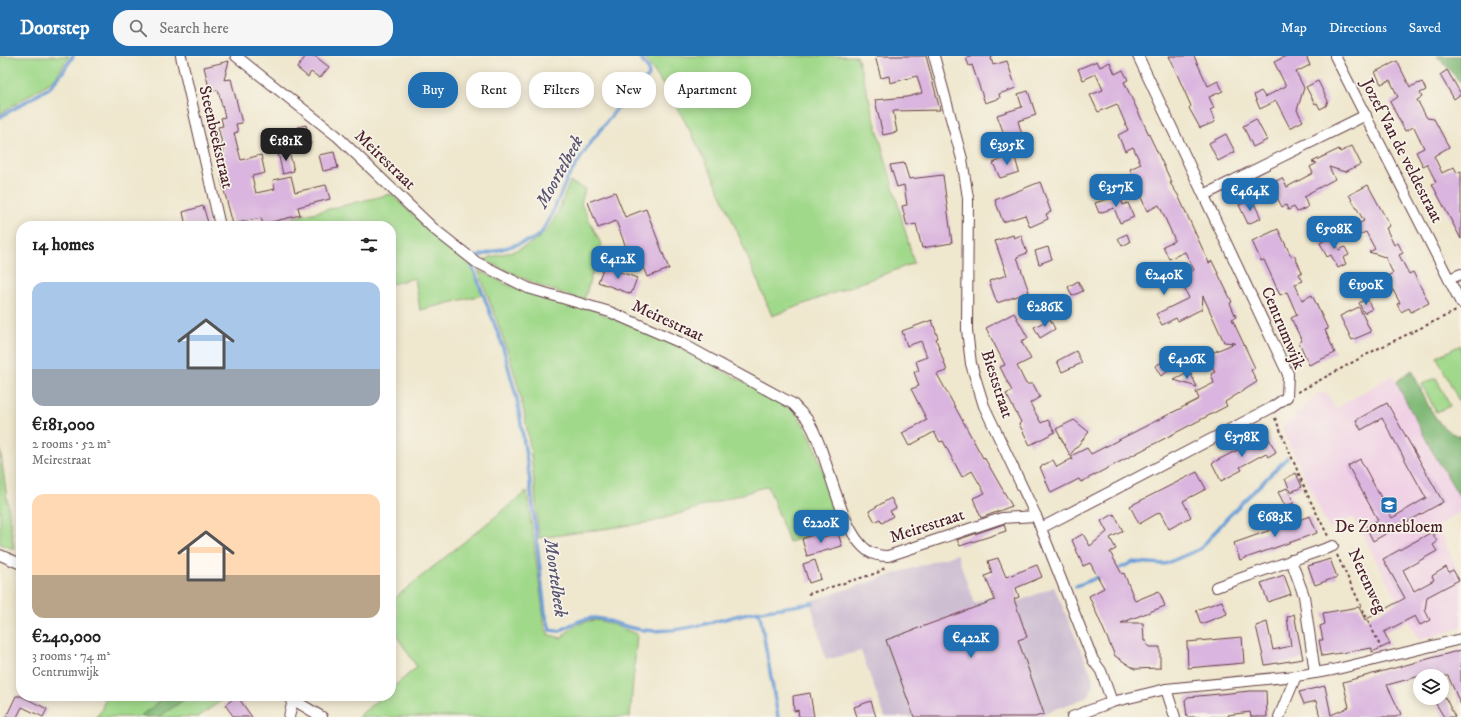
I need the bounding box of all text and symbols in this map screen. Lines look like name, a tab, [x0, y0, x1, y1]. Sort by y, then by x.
search box	[113, 10, 393, 46]
text: Doorstep	[20, 17, 89, 40]
icon: search	[127, 17, 149, 39]
text: Search here	[159, 19, 229, 38]
text: Map	[1281, 19, 1307, 37]
text: Directions	[1329, 19, 1387, 37]
text: Saved	[1409, 19, 1441, 37]
chip: Buy	[408, 72, 458, 108]
chip: Rent	[466, 72, 521, 108]
chip: Filters	[529, 72, 594, 108]
chip: New	[602, 72, 656, 108]
chip: Apartment	[664, 72, 751, 108]
street label: Jozef Van de veldestraat	[1355, 73, 1448, 227]
street label: Steenbeekstraat	[193, 83, 239, 191]
street label: Meirestraat	[350, 125, 421, 195]
pin: €181K	[258, 128, 314, 162]
water label: Moortelbeek	[530, 132, 589, 214]
pin: €395K	[979, 132, 1035, 166]
text: €181K	[270, 133, 302, 149]
text: €395K	[990, 137, 1024, 153]
pin: €357K	[1088, 174, 1144, 208]
pin: €464K	[1222, 178, 1278, 212]
text: €357K	[1099, 179, 1133, 195]
text: €464K	[1231, 183, 1269, 199]
pin: €508K	[1306, 216, 1362, 250]
text: €508K	[1316, 221, 1352, 237]
text: 14 homes	[32, 234, 94, 256]
icon: filters	[358, 234, 380, 256]
pin: €412K	[590, 246, 646, 280]
text: €412K	[600, 251, 636, 267]
pin: €240K	[1136, 262, 1192, 296]
text: €240K	[1145, 267, 1183, 283]
pin: €190K	[1338, 272, 1394, 306]
text: €190K	[1349, 277, 1383, 293]
street label: Centrumwijk	[1256, 283, 1310, 373]
pin: €286K	[1017, 294, 1073, 328]
street label: Meirestraat	[628, 295, 708, 348]
text: €286K	[1027, 299, 1063, 315]
icon: home	[170, 308, 242, 380]
pin: €426K	[1159, 346, 1215, 380]
street label: Bieststraat	[976, 347, 1019, 421]
text: €426K	[1168, 351, 1206, 367]
text: €181,000	[32, 414, 95, 436]
pin: €378K	[1214, 424, 1270, 458]
text: €378K	[1225, 429, 1259, 445]
text: 2 rooms · 52 m²	[32, 436, 111, 452]
text: Meirestraat	[32, 452, 91, 468]
school or university icon: De Zonnebloem	[1379, 495, 1399, 515]
street label: Meirestraat	[887, 503, 968, 548]
pin: €683K	[1247, 504, 1303, 538]
text: €683K	[1258, 509, 1292, 525]
pin: €220K	[793, 510, 849, 544]
text: €220K	[803, 515, 839, 531]
place label: De Zonnebloem	[1335, 516, 1443, 538]
icon: home	[170, 520, 242, 592]
water label: Moortelbeek	[538, 535, 571, 619]
street label: Nerenweg	[1342, 545, 1392, 618]
pin: €422K	[943, 625, 999, 659]
text: €240,000	[32, 626, 101, 648]
text: €422K	[952, 630, 990, 646]
text: 3 rooms · 74 m²	[32, 648, 110, 664]
text: Centrumwijk	[32, 664, 99, 680]
map controls	[1413, 669, 1449, 705]
button: layers	[1413, 669, 1449, 705]

